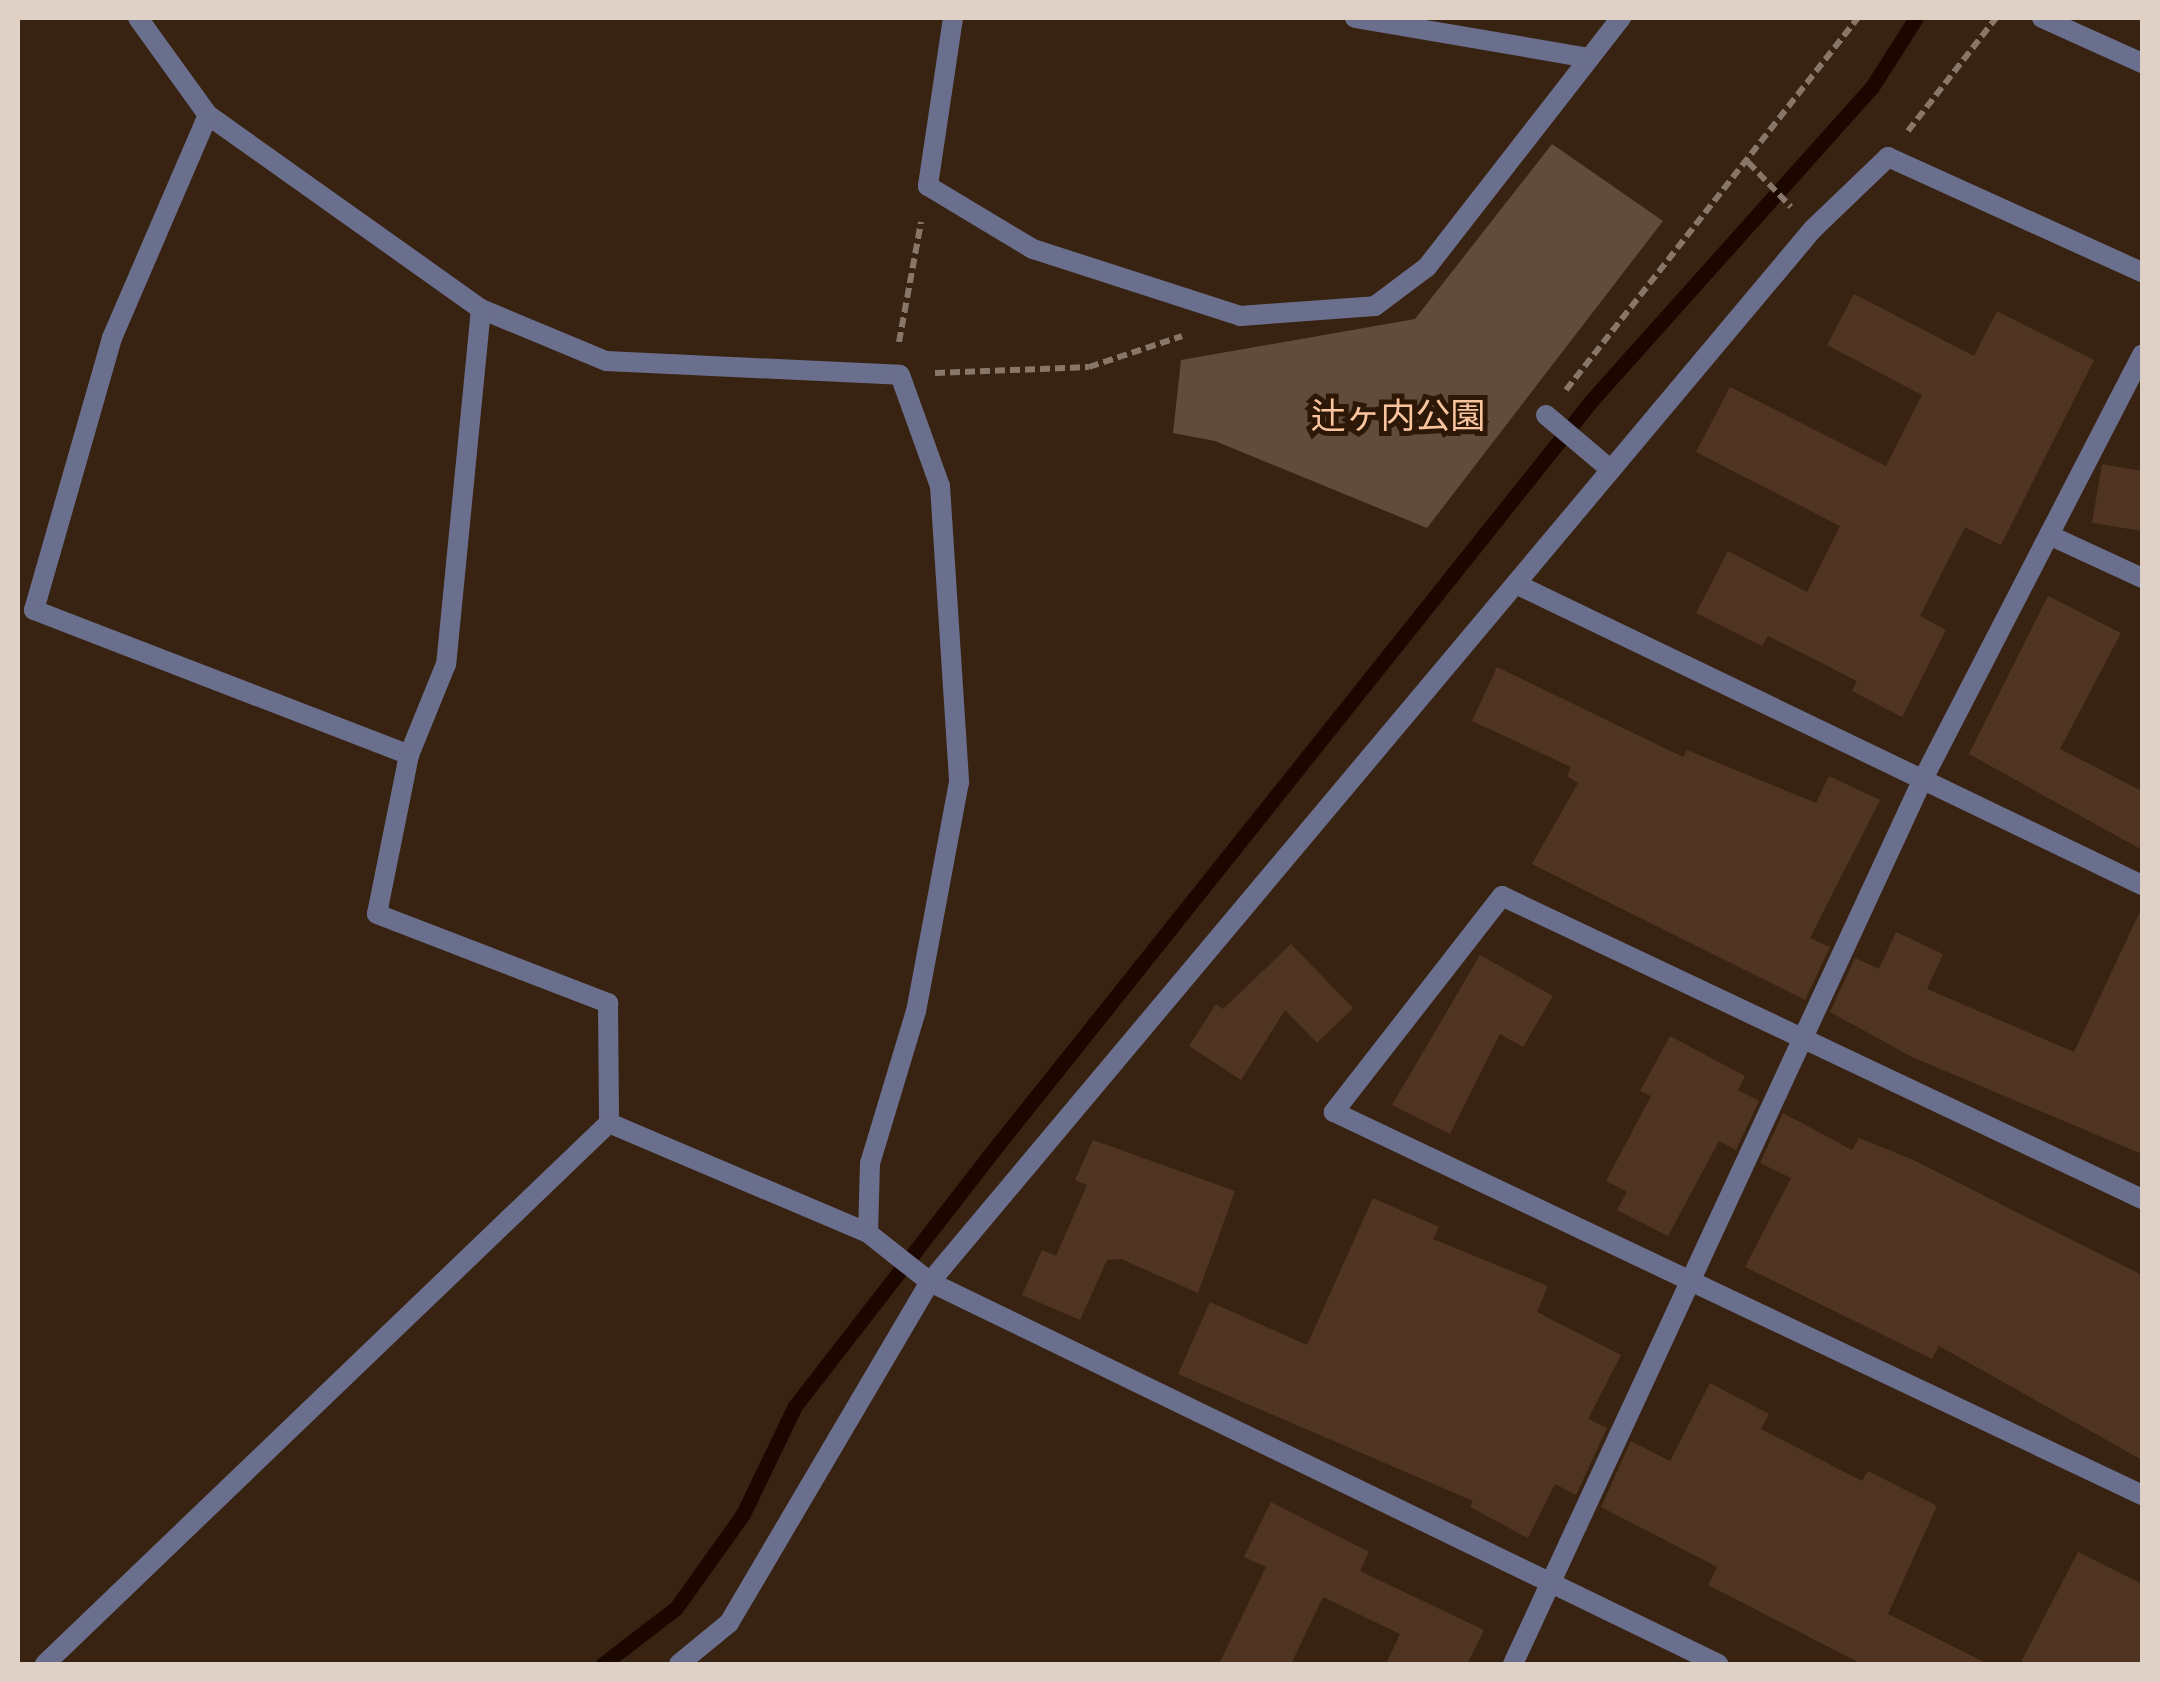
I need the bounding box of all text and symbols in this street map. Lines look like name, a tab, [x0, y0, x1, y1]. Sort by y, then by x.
park label: 辻ヶ内公園	[1311, 394, 1485, 436]

